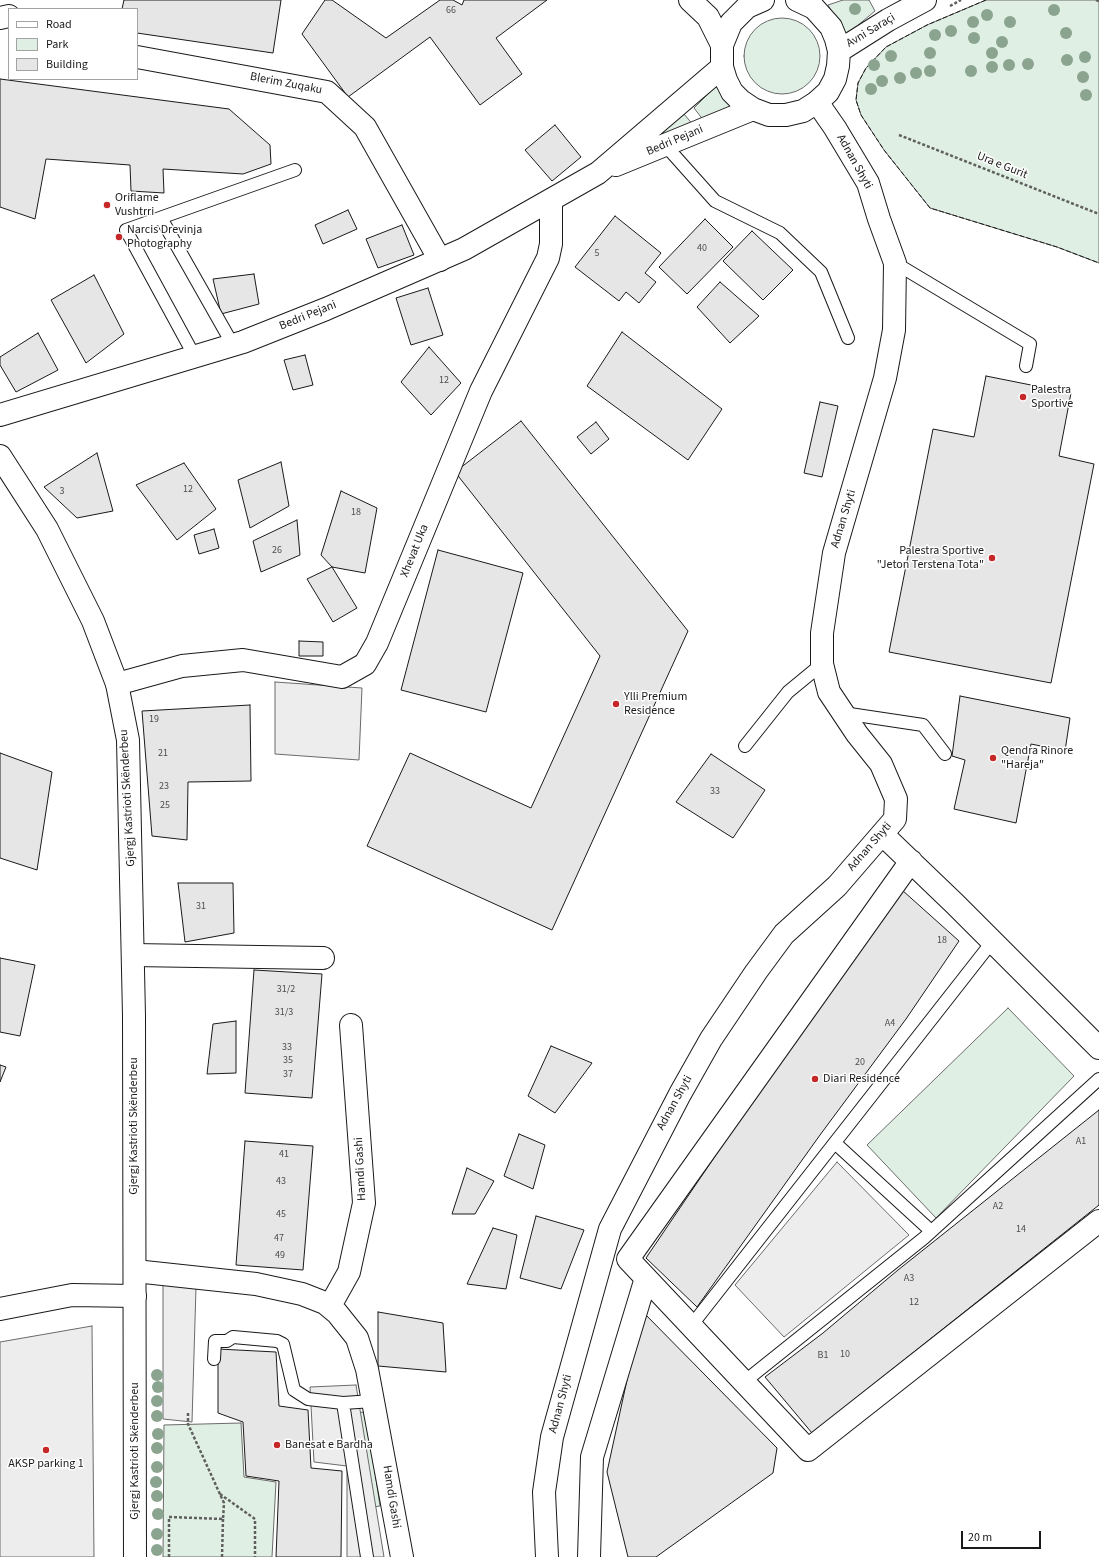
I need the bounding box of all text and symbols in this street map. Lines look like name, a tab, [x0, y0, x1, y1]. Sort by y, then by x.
house number: 66	[446, 5, 456, 17]
legend	[8, 8, 138, 80]
street label: Avni Saraçi	[844, 11, 898, 51]
text: Road	[46, 16, 72, 33]
text: Park	[46, 36, 68, 53]
text: Building	[46, 56, 88, 73]
street label: Blerim Zuqaku	[249, 70, 323, 98]
street label: Bedri Pejani	[644, 123, 706, 159]
street label: Adnan Shyti	[833, 132, 875, 192]
street label: Ura e Gurit	[974, 149, 1030, 183]
place label: Oriflame Vushtrri	[115, 191, 159, 219]
marker: Oriflame Vushtrri	[102, 200, 112, 210]
place label: Narcis Drevinja Photography	[127, 223, 202, 251]
marker: Narcis Drevinja Photography	[114, 232, 124, 242]
house number: 40	[697, 243, 707, 255]
house number: 5	[595, 248, 599, 260]
street label: Bedri Pejani	[277, 298, 339, 334]
house number: 12	[439, 375, 449, 387]
place label: Palestra Sportive	[1031, 383, 1073, 411]
marker: Palestra Sportive	[1018, 392, 1028, 402]
house number: 12	[183, 484, 193, 496]
house number: 3	[60, 486, 64, 498]
street label: Adnan Shyti	[828, 488, 860, 550]
house number: 18	[351, 507, 361, 519]
street label: Xhevat Uka	[398, 522, 432, 580]
place label: Palestra Sportive "Jeton Terstena Tota"	[877, 544, 984, 572]
house number: 26	[272, 545, 282, 557]
marker: Palestra Sportive "Jeton Terstena Tota"	[987, 553, 997, 563]
place label: Ylli Premium Residence	[624, 690, 687, 718]
marker: Ylli Premium Residence	[611, 699, 621, 709]
house number: 19	[149, 714, 159, 726]
street label: Gjergj Kastrioti Skënderbeu	[117, 729, 139, 867]
place label: Qendra Rinore "Hareja"	[1001, 744, 1073, 772]
house number: 21	[158, 748, 168, 760]
marker: Qendra Rinore "Hareja"	[988, 753, 998, 763]
house number: 23	[159, 781, 169, 793]
house number: 33	[710, 786, 720, 798]
house number: 25	[160, 800, 170, 812]
street label: Adnan Shyti	[845, 820, 895, 874]
house number: 31	[196, 901, 206, 913]
house number: 18	[937, 935, 947, 947]
house number: 31/2	[277, 984, 295, 996]
house number: 31/3	[275, 1007, 293, 1019]
house number: A4	[885, 1018, 895, 1030]
house number: 33	[282, 1042, 292, 1054]
house number: 35	[283, 1055, 293, 1067]
street label: Gjergj Kastrioti Skënderbeu	[127, 1057, 141, 1195]
house number: 20	[855, 1057, 865, 1069]
house number: 37	[283, 1069, 293, 1081]
place label: Diari Residence	[823, 1072, 900, 1086]
street label: Adnan Shyti	[654, 1073, 696, 1133]
marker: Diari Residence	[810, 1074, 820, 1084]
house number: A1	[1076, 1136, 1086, 1148]
street label: Hamdi Gashi	[352, 1137, 370, 1201]
house number: 41	[279, 1149, 289, 1161]
house number: 43	[276, 1176, 286, 1188]
house number: A2	[993, 1201, 1003, 1213]
house number: 45	[276, 1209, 286, 1221]
house number: 14	[1016, 1224, 1026, 1236]
house number: 47	[274, 1233, 284, 1245]
house number: 49	[275, 1250, 285, 1262]
house number: A3	[904, 1273, 914, 1285]
house number: 12	[909, 1297, 919, 1309]
house number: 10	[840, 1349, 850, 1361]
house number: B1	[818, 1350, 828, 1362]
street label: Adnan Shyti	[546, 1373, 576, 1435]
street label: Gjergj Kastrioti Skënderbeu	[128, 1382, 142, 1520]
place label: Banesat e Bardha	[285, 1438, 373, 1452]
marker: Banesat e Bardha	[272, 1440, 282, 1450]
marker: AKSP parking 1	[41, 1445, 51, 1455]
place label: AKSP parking 1	[8, 1457, 84, 1471]
street label: Hamdi Gashi	[379, 1464, 403, 1530]
scale bar	[963, 1523, 1043, 1549]
text: 20 m	[968, 1529, 992, 1546]

